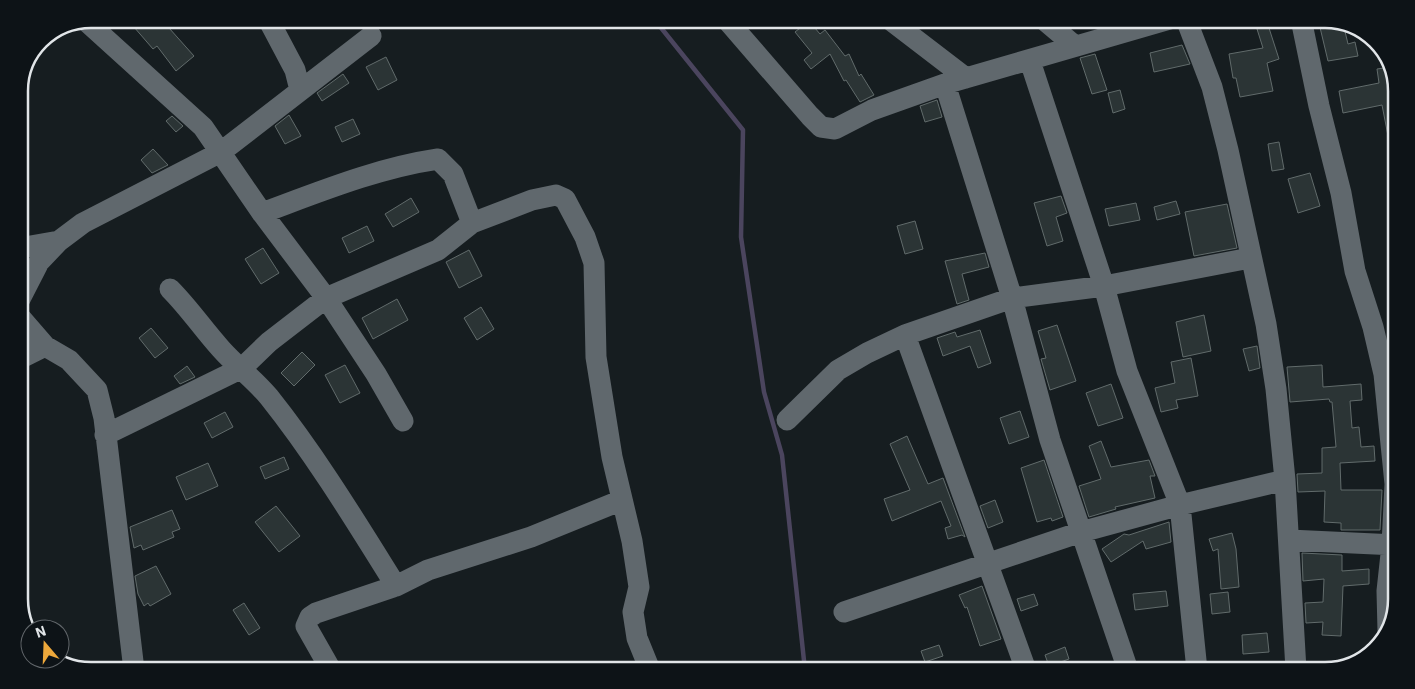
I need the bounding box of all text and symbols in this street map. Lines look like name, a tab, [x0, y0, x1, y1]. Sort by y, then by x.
north arrow	[20, 619, 70, 669]
text: N	[33, 622, 48, 642]

